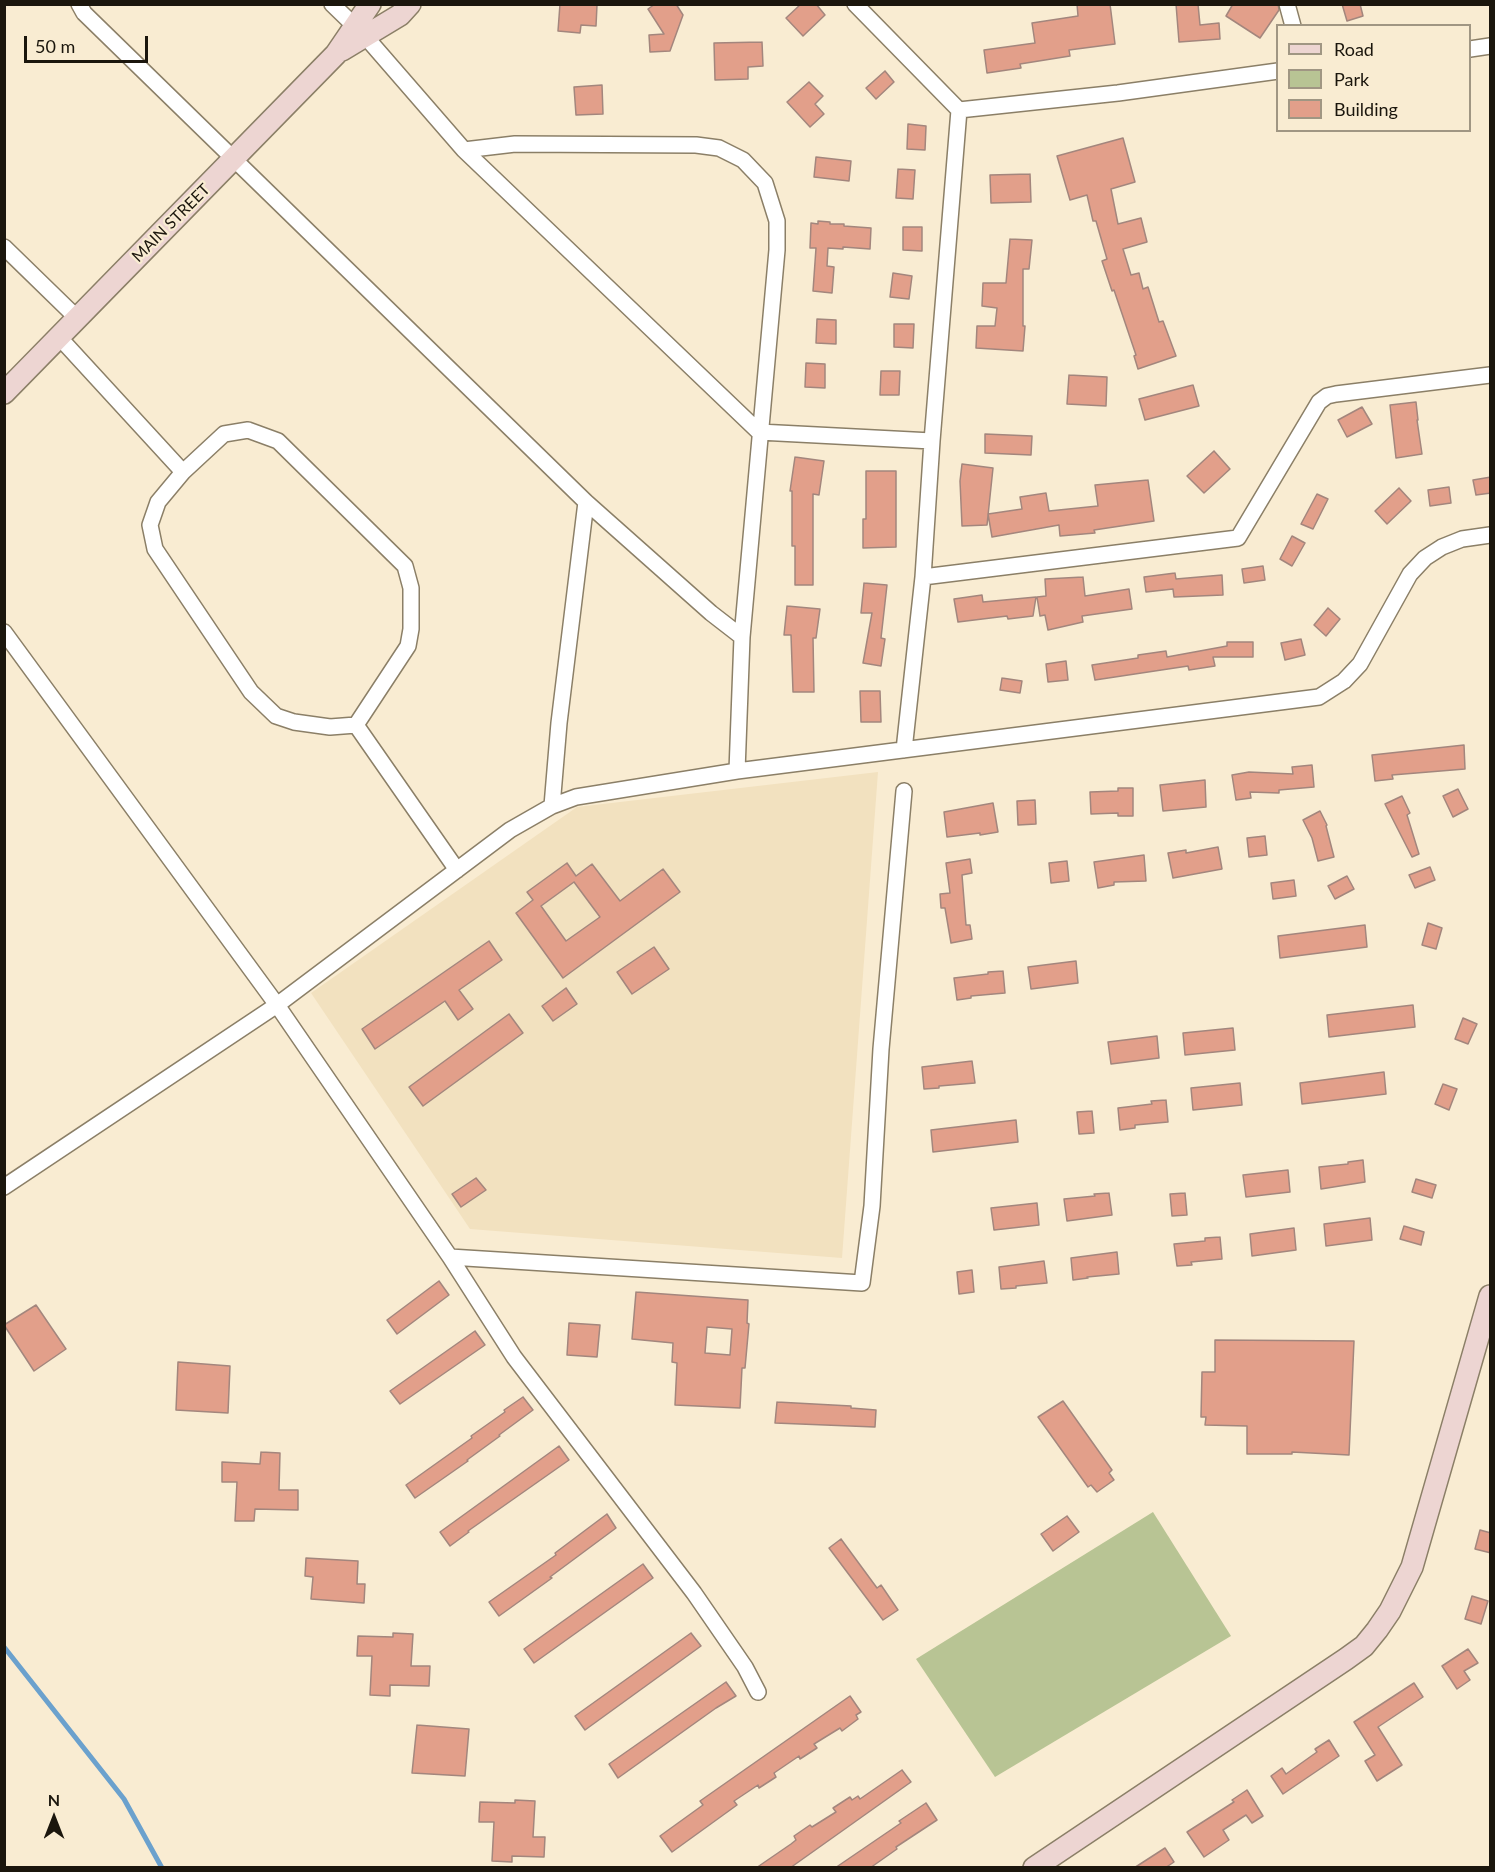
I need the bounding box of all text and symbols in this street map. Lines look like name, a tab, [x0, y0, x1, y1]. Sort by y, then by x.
scale bar	[27, 24, 152, 62]
legend	[1276, 24, 1471, 132]
text: 50 m	[35, 35, 75, 57]
text: Road	[1334, 38, 1374, 60]
text: Park	[1334, 68, 1369, 90]
text: Building	[1334, 98, 1398, 120]
street label: MAIN STREET	[128, 180, 214, 266]
north arrow	[24, 1788, 84, 1848]
text: N	[48, 1790, 60, 1809]

